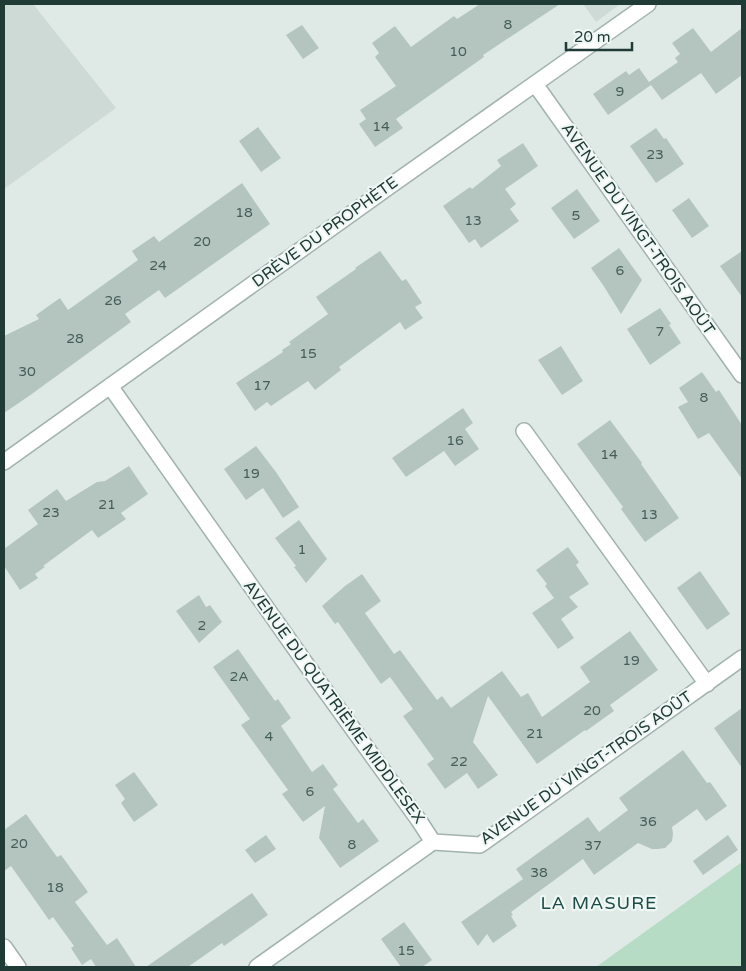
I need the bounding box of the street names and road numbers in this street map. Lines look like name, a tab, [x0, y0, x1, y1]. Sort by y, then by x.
street label: AVENUE DU VINGT-TROIS AOÛT	[557, 119, 719, 339]
street label: DRÈVE DU PROPHÈTE	[248, 172, 402, 292]
street label: AVENUE DU QUATRIÈME MIDDLESEX	[239, 576, 429, 828]
street label: AVENUE DU VINGT-TROIS AOÛT	[476, 687, 696, 849]

